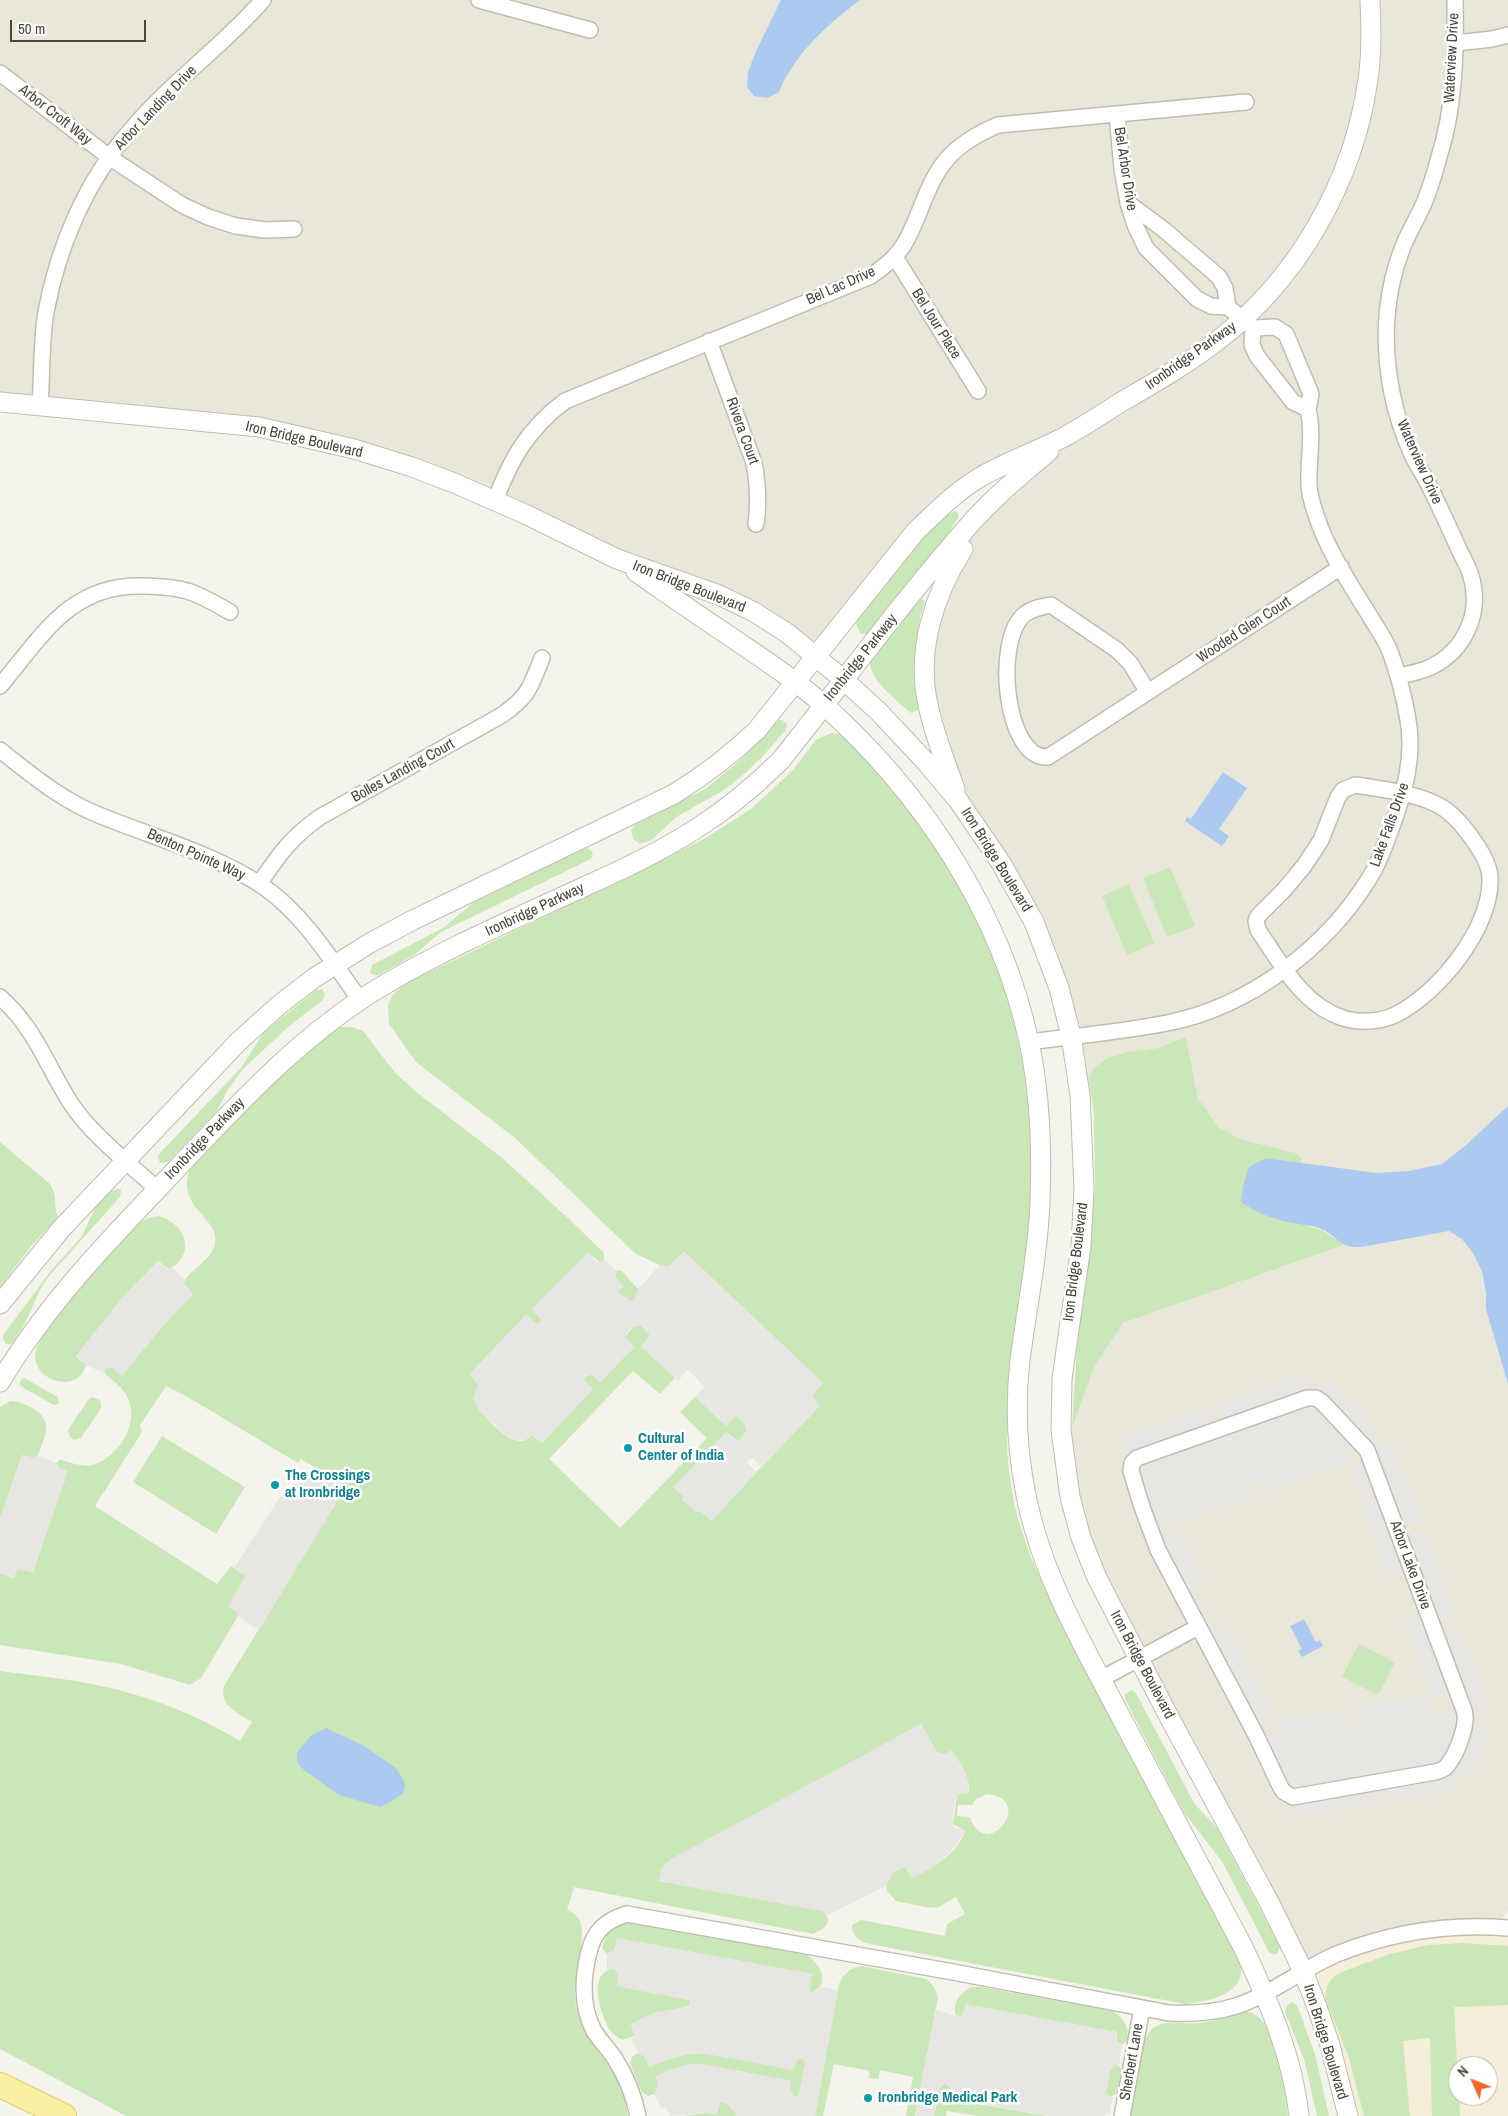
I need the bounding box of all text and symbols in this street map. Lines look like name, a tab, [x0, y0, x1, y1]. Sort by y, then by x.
scale bar	[12, 10, 149, 42]
street label: Waterview Drive	[1441, 12, 1463, 104]
text: 50 m	[18, 18, 45, 39]
street label: Arbor Landing Drive	[111, 62, 201, 154]
street label: Arbor Croft Way	[15, 81, 95, 149]
street label: Bel Arbor Drive	[1110, 126, 1140, 212]
street label: Bel Lac Drive	[804, 263, 878, 309]
street label: Bel Jour Place	[907, 286, 965, 362]
street label: Ironbridge Parkway	[1142, 318, 1240, 394]
street label: Rivera Court	[722, 395, 762, 467]
street label: Waterview Drive	[1392, 417, 1446, 507]
street label: Iron Bridge Boulevard	[244, 418, 364, 462]
street label: Iron Bridge Boulevard	[630, 557, 748, 617]
street label: Wooded Glen Court	[1194, 593, 1294, 667]
street label: Ironbridge Parkway	[820, 611, 902, 705]
street label: Bolles Landing Court	[348, 735, 458, 807]
street label: Lake Falls Drive	[1366, 780, 1414, 870]
street label: Iron Bridge Boulevard	[957, 804, 1035, 916]
street label: Benton Pointe Way	[144, 825, 248, 885]
street label: Ironbridge Parkway	[483, 879, 587, 941]
street label: Ironbridge Parkway	[161, 1094, 249, 1184]
street label: Iron Bridge Boulevard	[1060, 1202, 1092, 1322]
place label: Cultural Center of India	[638, 1430, 724, 1465]
marker: Cultural Center of India	[622, 1442, 634, 1454]
place label: The Crossings at Ironbridge	[285, 1467, 370, 1502]
marker: The Crossings at Ironbridge	[269, 1479, 281, 1491]
street label: Arbor Lake Drive	[1386, 1518, 1434, 1612]
street label: Iron Bridge Boulevard	[1106, 1608, 1178, 1722]
street label: Iron Bridge Boulevard	[1299, 1982, 1351, 2102]
street label: Sherbert Lane	[1116, 2022, 1148, 2102]
north arrow	[1448, 2056, 1498, 2106]
text: N	[1454, 2062, 1472, 2081]
place label: Ironbridge Medical Park	[878, 2089, 1017, 2107]
marker: Ironbridge Medical Park	[862, 2092, 874, 2104]

